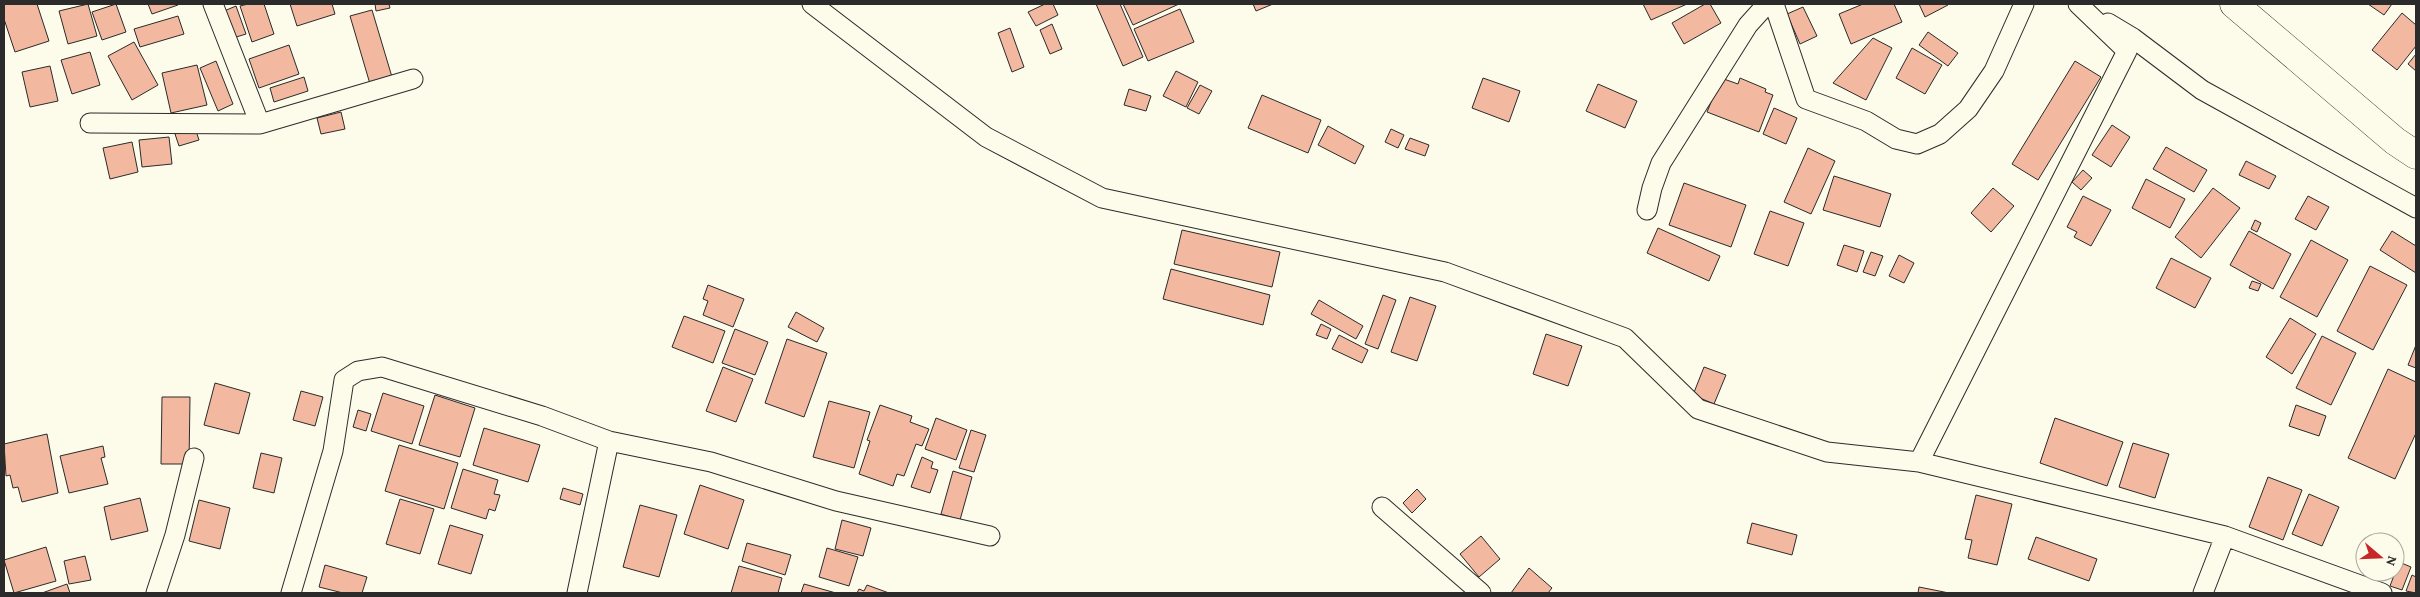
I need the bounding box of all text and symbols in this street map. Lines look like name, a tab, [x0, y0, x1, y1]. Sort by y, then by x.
north arrow	[2355, 532, 2405, 582]
text: N	[2383, 554, 2401, 569]

